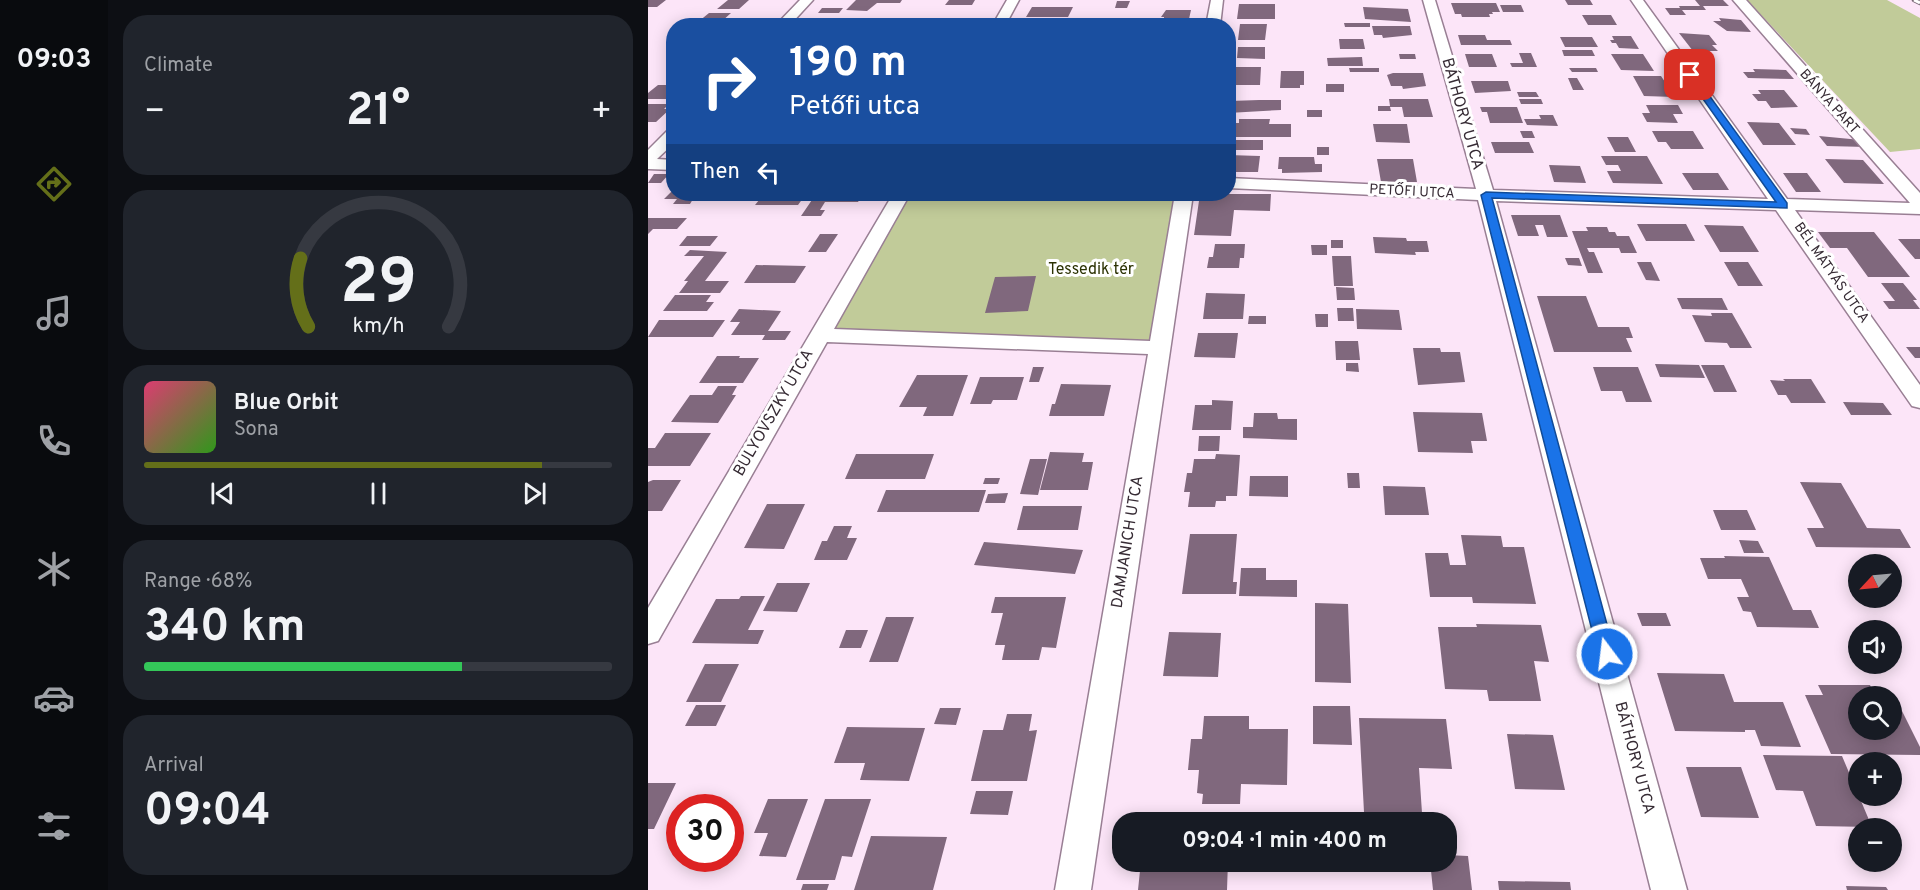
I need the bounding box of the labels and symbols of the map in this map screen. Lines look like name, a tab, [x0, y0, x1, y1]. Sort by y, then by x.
pin	[1664, 49, 1715, 100]
street label: BÁTHORY UTCA	[1436, 55, 1489, 172]
street label: BÁNYA PART	[1795, 65, 1863, 138]
street label: PETŐFI UTCA	[1369, 180, 1455, 203]
street label: BÉL MÁTYÁS UTCA	[1790, 219, 1873, 327]
park label: Tessedik tér	[1048, 260, 1134, 280]
street label: BULYOVSZKY UTCA	[730, 346, 819, 480]
street label: DAMJANICH UTCA	[1108, 474, 1148, 610]
north arrow	[1848, 554, 1902, 608]
position arrow	[1575, 622, 1639, 686]
street label: BÁTHORY UTCA	[1609, 699, 1661, 816]
speed limit sign: 30	[666, 794, 744, 872]

